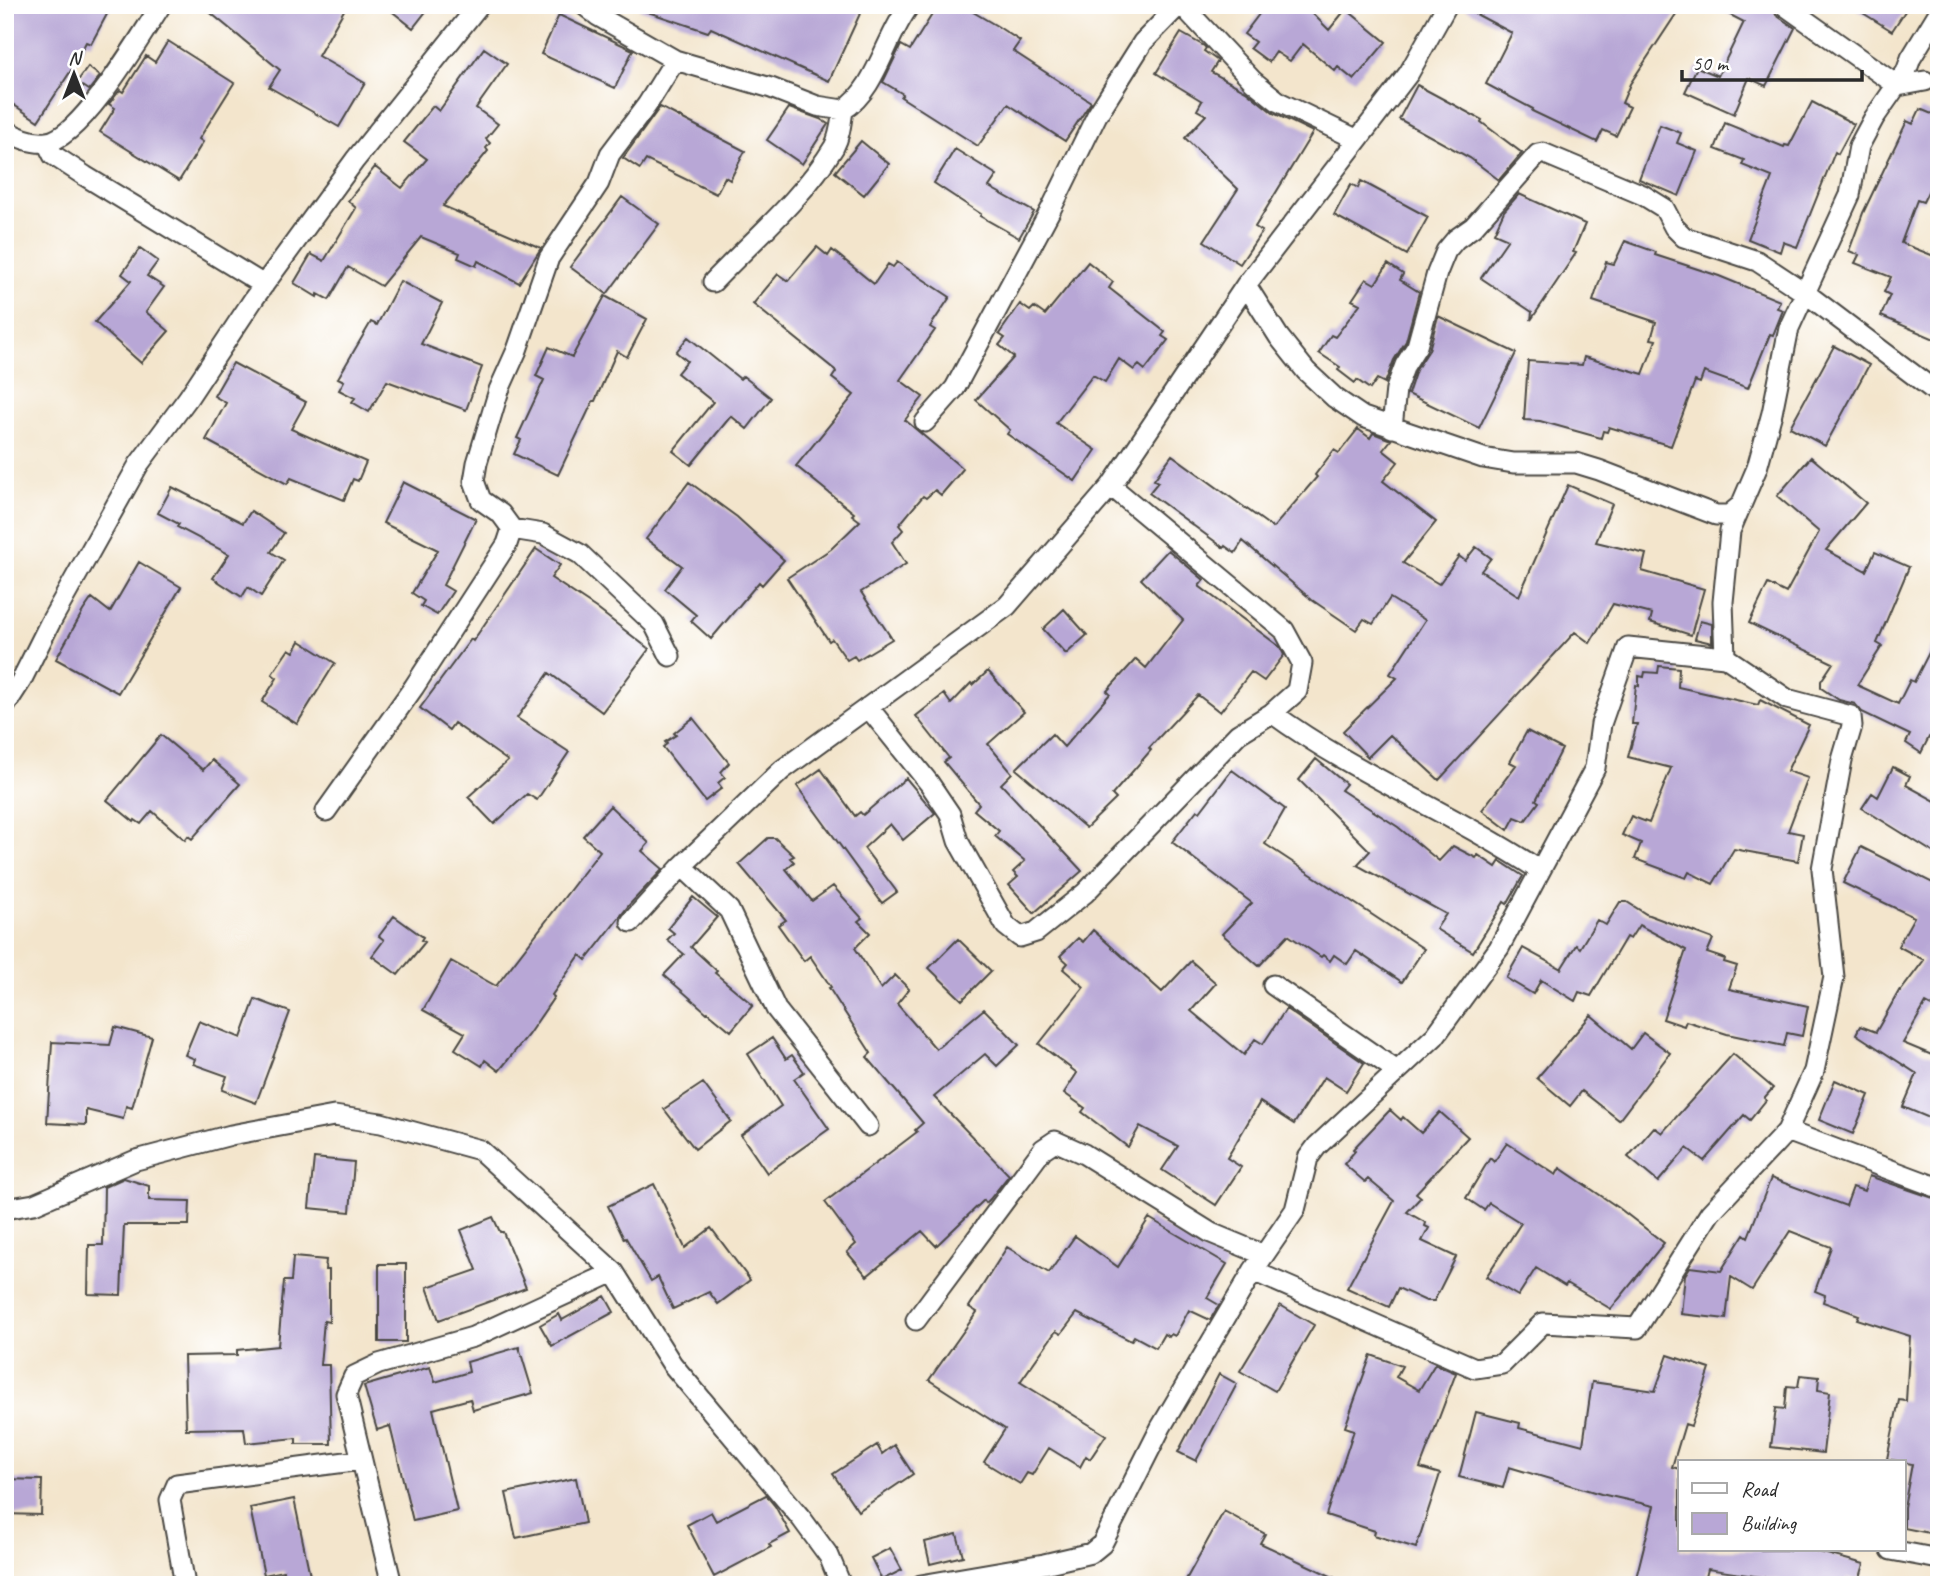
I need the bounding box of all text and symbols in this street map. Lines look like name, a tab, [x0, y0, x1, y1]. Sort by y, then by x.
north arrow	[38, 38, 108, 108]
scale bar	[1682, 38, 1862, 82]
text: N	[68, 46, 83, 70]
text: 50 m	[1692, 50, 1730, 76]
legend	[1678, 1460, 1906, 1552]
text: Road	[1741, 1476, 1780, 1502]
text: Building	[1741, 1510, 1798, 1536]

